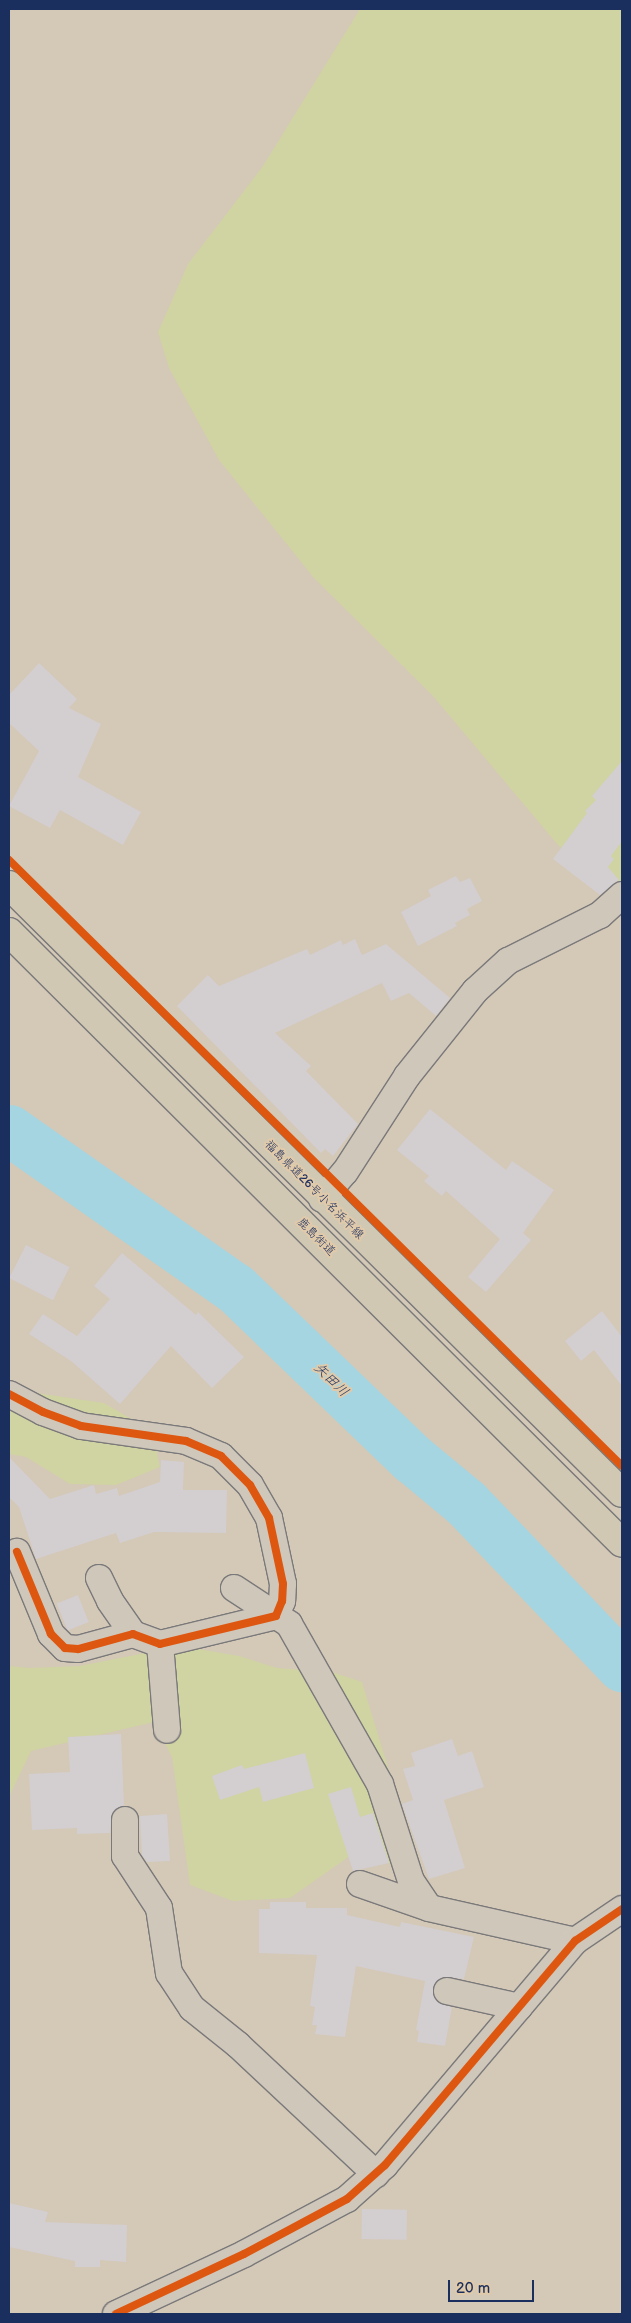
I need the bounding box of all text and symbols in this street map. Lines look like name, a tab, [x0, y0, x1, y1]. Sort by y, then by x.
street label: 福島県道26号小名浜平線	[261, 1137, 367, 1243]
street label: 鹿島街道	[294, 1215, 338, 1259]
water label: 矢田川	[310, 1359, 352, 1401]
scale bar	[451, 2270, 537, 2302]
text: 20 m	[456, 2279, 490, 2298]

